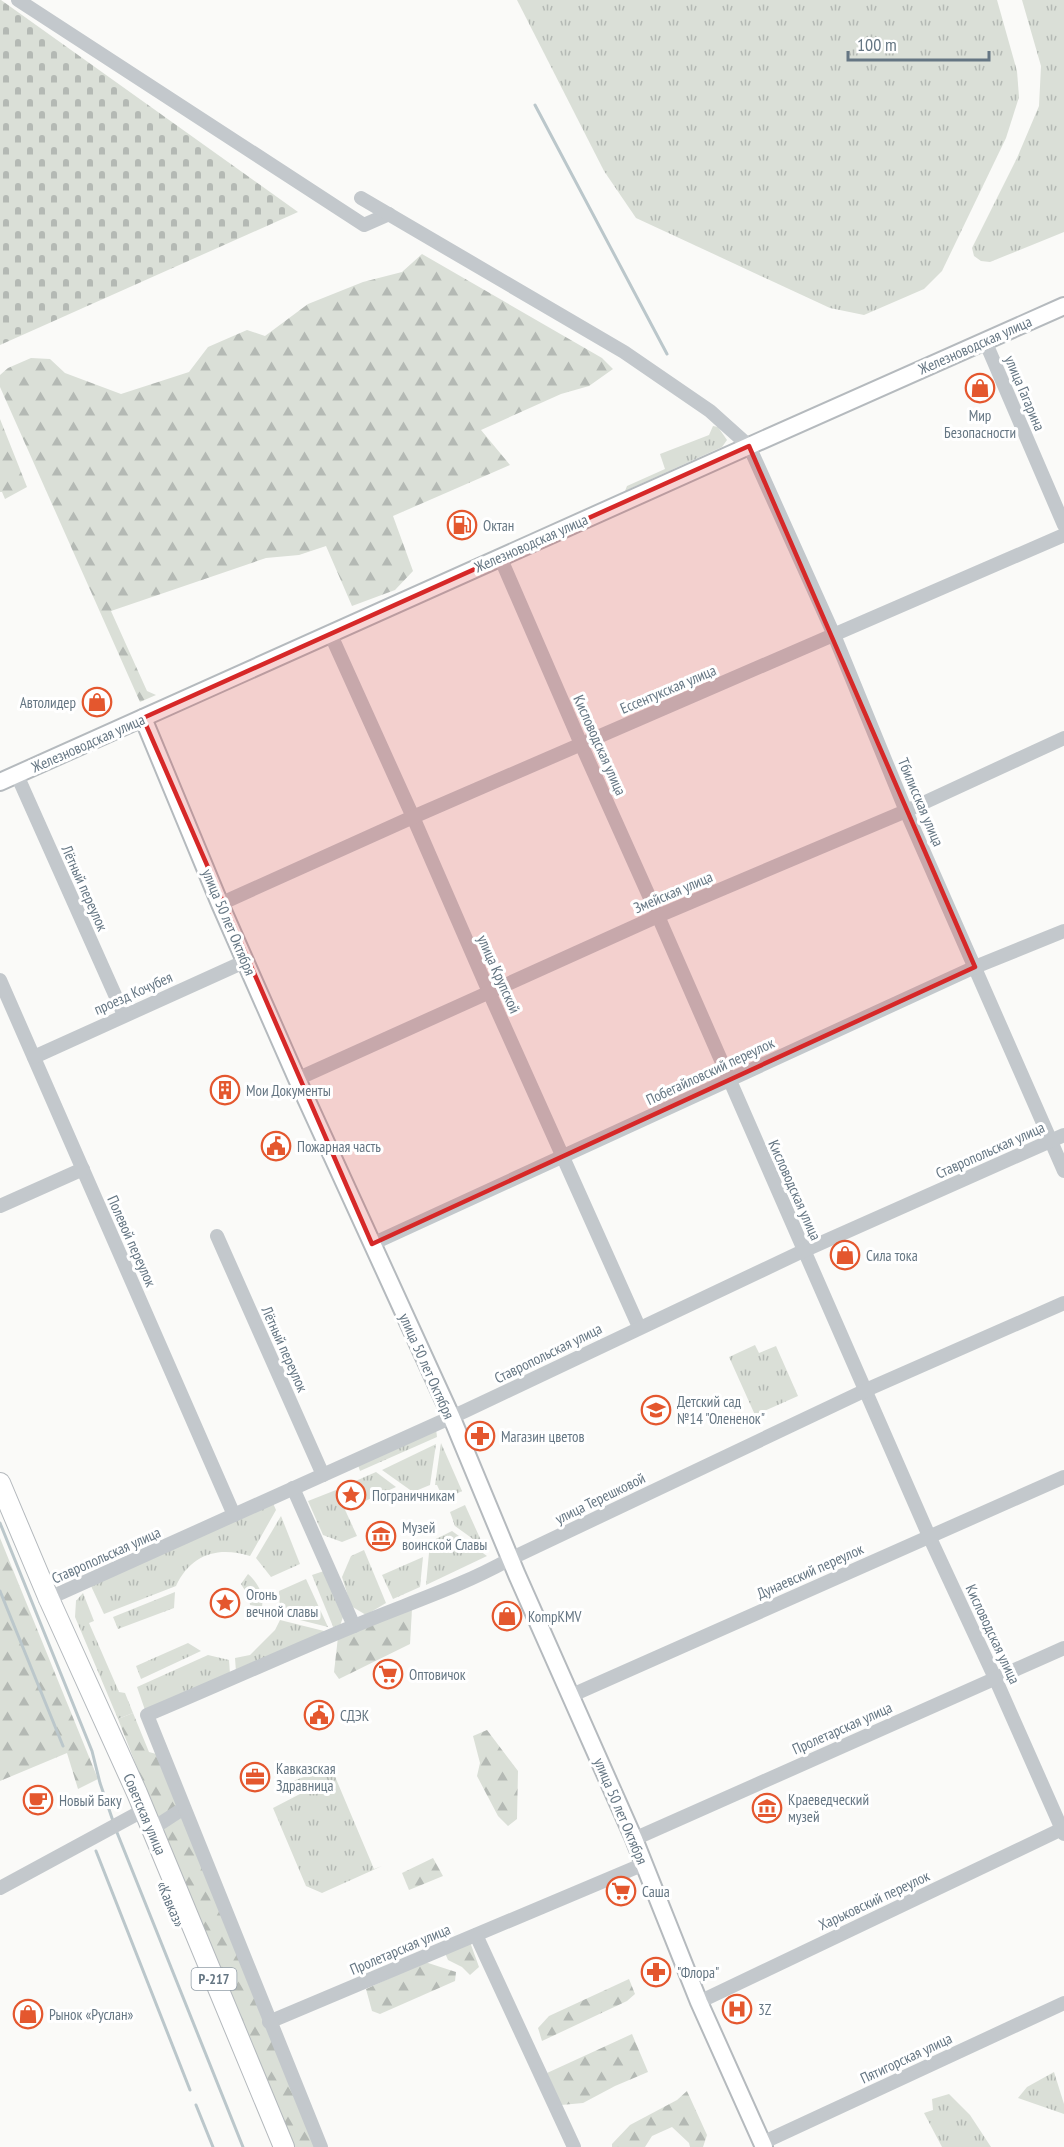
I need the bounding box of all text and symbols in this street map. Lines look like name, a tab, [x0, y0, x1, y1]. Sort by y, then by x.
scale bar	[848, 24, 989, 62]
text: 100 m	[857, 33, 897, 56]
street label: Железноводская улица	[915, 312, 1035, 379]
street label: улица Гагарина	[1001, 352, 1049, 434]
shop icon: Мир Безопасности	[964, 372, 996, 404]
place label: Мир Безопасности	[944, 406, 1016, 442]
fuel station icon: Октан	[446, 509, 478, 541]
street label: Железноводская улица	[471, 510, 591, 577]
place label: Октан	[483, 516, 514, 535]
street label: Ессентукская улица	[617, 660, 719, 718]
shop icon: Автолидер	[81, 686, 113, 718]
street label: Кисловодская улица	[569, 692, 631, 798]
place label: Автолидер	[20, 693, 76, 712]
street label: Железноводская улица	[28, 710, 148, 777]
street label: Тбилисская улица	[894, 755, 948, 849]
street label: Лётный переулок	[57, 841, 112, 934]
street label: улица 50 лет Октября	[198, 866, 260, 978]
street label: Змейская улица	[631, 867, 715, 917]
street label: улица Крупской	[473, 932, 525, 1016]
street label: проезд Кочубея	[91, 967, 175, 1019]
street label: Побегайловский переулок	[643, 1033, 777, 1109]
building icon: Мои Документы	[209, 1074, 241, 1106]
place label: Мои Документы	[246, 1081, 331, 1100]
street label: Ставропольская улица	[933, 1117, 1047, 1183]
public building icon: Пожарная часть	[260, 1130, 292, 1162]
place label: Пожарная часть	[297, 1137, 381, 1156]
street label: Кисловодская улица	[764, 1137, 826, 1243]
street label: Полевой переулок	[103, 1192, 161, 1290]
shop icon: Сила тока	[829, 1239, 861, 1271]
place label: Сила тока	[866, 1246, 918, 1265]
street label: Лётный переулок	[257, 1302, 312, 1395]
street label: улица 50 лет Октября	[395, 1310, 459, 1422]
street label: Ставропольская улица	[491, 1319, 605, 1387]
place label: Детский сад №14 "Олененок"	[677, 1392, 765, 1428]
school or university icon: Детский сад №14 "Олененок"	[640, 1394, 672, 1426]
pharmacy icon: Магазин цветов	[464, 1420, 496, 1452]
place label: Магазин цветов	[501, 1427, 585, 1446]
street label: улица Терешковой	[552, 1468, 648, 1528]
place icon: Пограничникам	[335, 1479, 367, 1511]
place label: Пограничникам	[372, 1486, 455, 1505]
place label: Музей воинской Славы	[402, 1518, 487, 1554]
museum icon: Музей воинской Славы	[365, 1520, 397, 1552]
street label: Ставропольская улица	[49, 1522, 163, 1588]
street label: Дунаевский переулок	[754, 1539, 866, 1603]
street label: Кисловодская улица	[962, 1581, 1024, 1687]
place label: Огонь вечной славы	[246, 1585, 318, 1621]
place icon: Огонь вечной славы	[209, 1587, 241, 1619]
shop icon: KompKMV	[491, 1600, 523, 1632]
place label: KompKMV	[528, 1607, 582, 1626]
supermarket icon: Оптовичок	[372, 1658, 404, 1690]
place label: Оптовичок	[409, 1665, 466, 1684]
street label: Пролетарская улица	[789, 1697, 895, 1759]
public building icon: СДЭК	[303, 1699, 335, 1731]
place label: СДЭК	[340, 1706, 370, 1725]
street label: улица 50 лет Октября	[590, 1755, 652, 1867]
place label: Кавказская Здравница	[276, 1759, 336, 1795]
office icon: Кавказская Здравница	[239, 1761, 271, 1793]
street label: Советская улица	[119, 1770, 171, 1858]
cafe icon: Новый Баку	[22, 1784, 54, 1816]
place label: Краеведческий музей	[788, 1790, 869, 1826]
place label: Новый Баку	[59, 1791, 122, 1810]
museum icon: Краеведческий музей	[751, 1792, 783, 1824]
street label: Харьковский переулок	[815, 1866, 933, 1934]
supermarket icon: Саша	[605, 1875, 637, 1907]
street label: «Кавказ»	[153, 1878, 189, 1930]
place label: Саша	[642, 1882, 670, 1901]
street label: Пролетарская улица	[347, 1919, 453, 1979]
pharmacy icon: "Флора"	[640, 1956, 672, 1988]
place label: "Флора"	[677, 1963, 719, 1982]
road number: Р-217	[192, 1968, 236, 1990]
hospital icon: 3Z	[721, 1993, 753, 2025]
shop icon: Рынок «Руслан»	[12, 1998, 44, 2030]
place label: 3Z	[758, 2000, 772, 2019]
place label: Рынок «Руслан»	[49, 2005, 133, 2024]
street label: Пятигорская улица	[857, 2028, 955, 2088]

